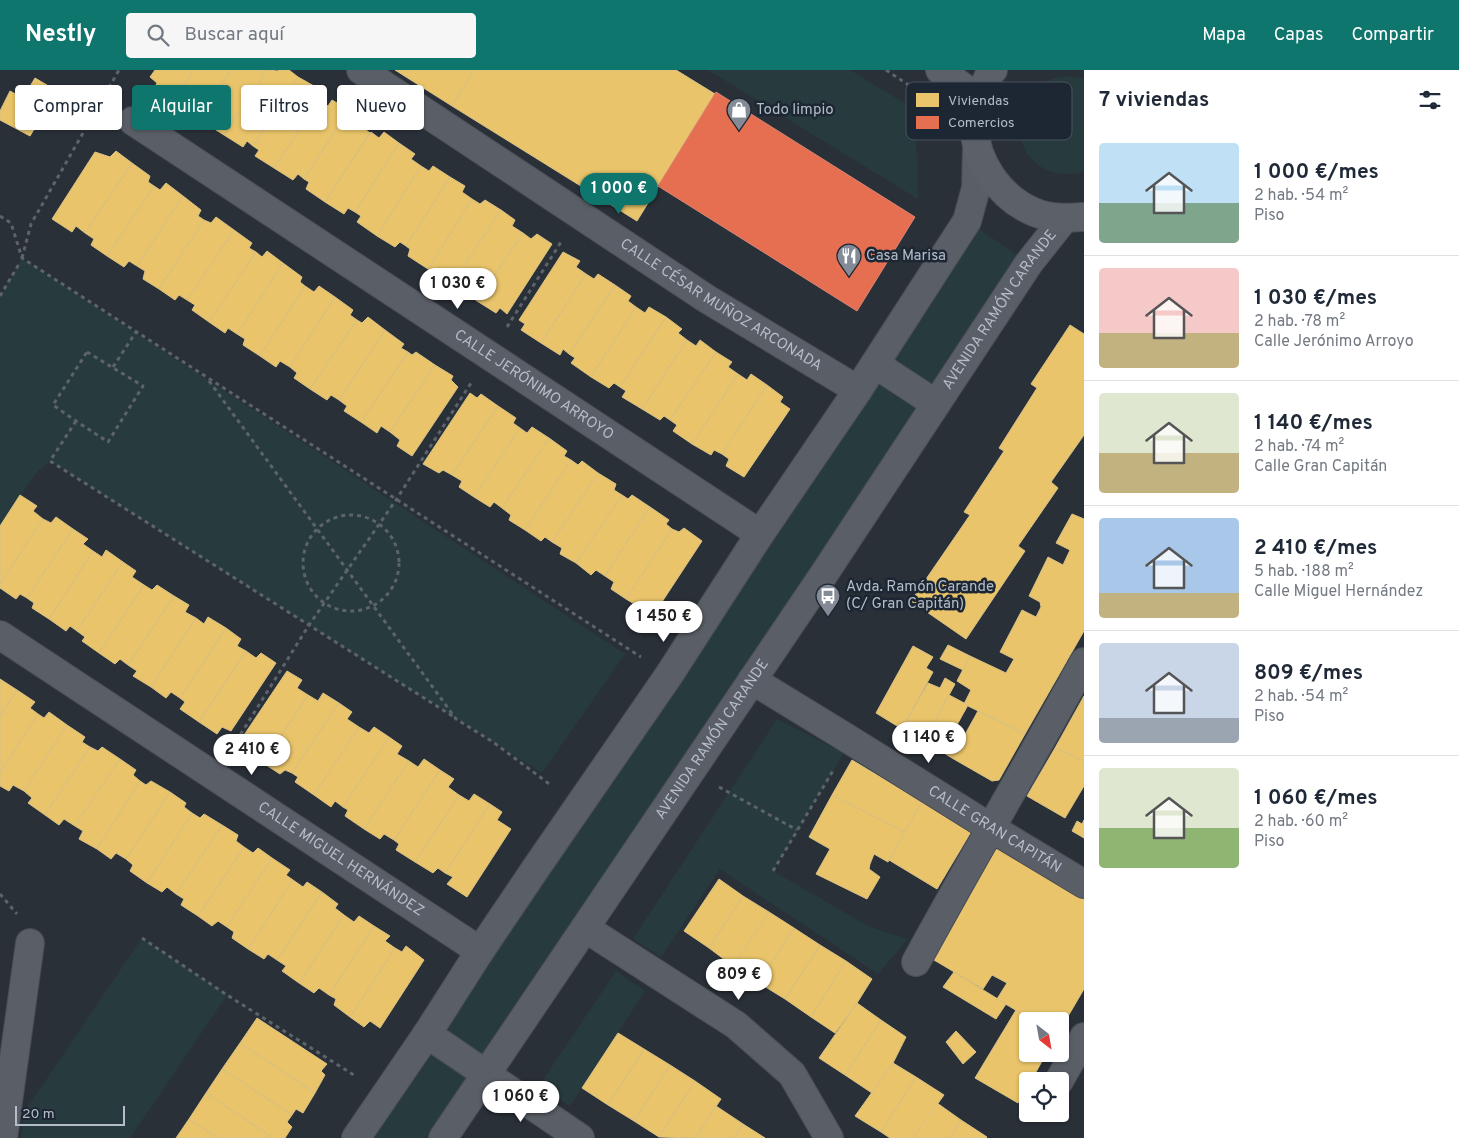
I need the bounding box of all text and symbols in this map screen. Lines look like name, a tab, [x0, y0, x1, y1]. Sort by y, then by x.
search box	[126, 13, 476, 58]
text: Nestly	[25, 20, 96, 50]
icon: search	[144, 21, 172, 49]
text: Buscar aquí	[184, 23, 284, 47]
text: Mapa	[1202, 24, 1246, 47]
text: Capas	[1274, 24, 1323, 47]
text: Compartir	[1351, 24, 1434, 47]
legend	[906, 82, 1072, 140]
chip: Comprar	[15, 85, 122, 130]
chip: Alquilar	[132, 85, 231, 130]
chip: Filtros	[241, 85, 327, 130]
chip: Nuevo	[337, 85, 424, 130]
icon: filters	[1416, 86, 1444, 114]
text: 7 viviendas	[1099, 87, 1209, 114]
text: Viviendas	[948, 93, 1009, 110]
shop icon: Todo limpio	[726, 97, 752, 131]
place label: Todo limpio	[756, 101, 834, 120]
text: Comercios	[948, 115, 1015, 132]
text: 1 000 €/mes	[1254, 159, 1379, 186]
icon: home	[1139, 163, 1199, 223]
pin: 1 000 €	[573, 172, 665, 215]
text: 1 000 €	[591, 179, 647, 199]
text: 2 hab. · 54 m²	[1254, 186, 1348, 206]
text: Piso	[1254, 206, 1284, 226]
street label: AVENIDA RAMÓN CARANDE	[939, 226, 1061, 393]
street label: CALLE CÉSAR MUÑOZ ARCONADA	[616, 234, 826, 376]
restaurant icon: Casa Marisa	[836, 243, 862, 277]
place label: Casa Marisa	[866, 247, 946, 266]
pin: 1 030 €	[412, 268, 504, 310]
text: 1 030 €	[431, 274, 485, 294]
text: 1 030 €/mes	[1254, 285, 1377, 312]
icon: home	[1139, 288, 1199, 348]
text: 2 hab. · 78 m²	[1254, 312, 1345, 332]
street label: CALLE JERÓNIMO ARROYO	[450, 326, 617, 445]
text: Calle Jerónimo Arroyo	[1254, 332, 1414, 352]
text: 1 140 €/mes	[1254, 410, 1373, 437]
icon: home	[1139, 413, 1199, 473]
text: 2 hab. · 74 m²	[1254, 437, 1344, 457]
text: Calle Gran Capitán	[1254, 457, 1387, 477]
text: 2 410 €/mes	[1254, 535, 1377, 562]
icon: home	[1139, 538, 1199, 598]
text: 5 hab. · 188 m²	[1254, 562, 1354, 582]
place label: Avda. Ramón Carande (C/ Gran Capitán)	[846, 578, 994, 614]
text: Calle Miguel Hernández	[1254, 582, 1423, 602]
bus stop icon: Avda. Ramón Carande (C/ Gran Capitán)	[815, 583, 841, 617]
pin: 1 450 €	[618, 600, 710, 643]
text: 1 450 €	[636, 607, 692, 627]
street label: AVENIDA RAMÓN CARANDE	[651, 655, 773, 823]
text: 809 €/mes	[1254, 660, 1363, 687]
icon: home	[1139, 663, 1199, 723]
text: 2 hab. · 54 m²	[1254, 687, 1348, 707]
text: Piso	[1254, 707, 1284, 727]
pin: 1 140 €	[883, 722, 975, 764]
text: 1 140 €	[903, 728, 955, 748]
pin: 2 410 €	[206, 734, 298, 776]
text: 2 410 €	[224, 740, 280, 760]
street label: CALLE GRAN CAPITÁN	[924, 781, 1065, 878]
text: 1 060 €/mes	[1254, 785, 1378, 812]
icon: home	[1139, 788, 1199, 848]
street label: CALLE MIGUEL HERNÁNDEZ	[254, 798, 427, 921]
text: 2 hab. · 60 m²	[1254, 812, 1348, 832]
text: Piso	[1254, 832, 1284, 852]
pin: 809 €	[704, 958, 774, 1001]
text: 809 €	[717, 965, 761, 985]
north arrow	[1019, 1012, 1069, 1062]
map controls	[1019, 1012, 1069, 1122]
button: locate	[1019, 1072, 1069, 1122]
pin: 1 060 €	[475, 1080, 567, 1123]
text: 1 060 €	[493, 1087, 549, 1107]
scale bar	[15, 1103, 125, 1126]
text: 20 m	[22, 1106, 55, 1123]

